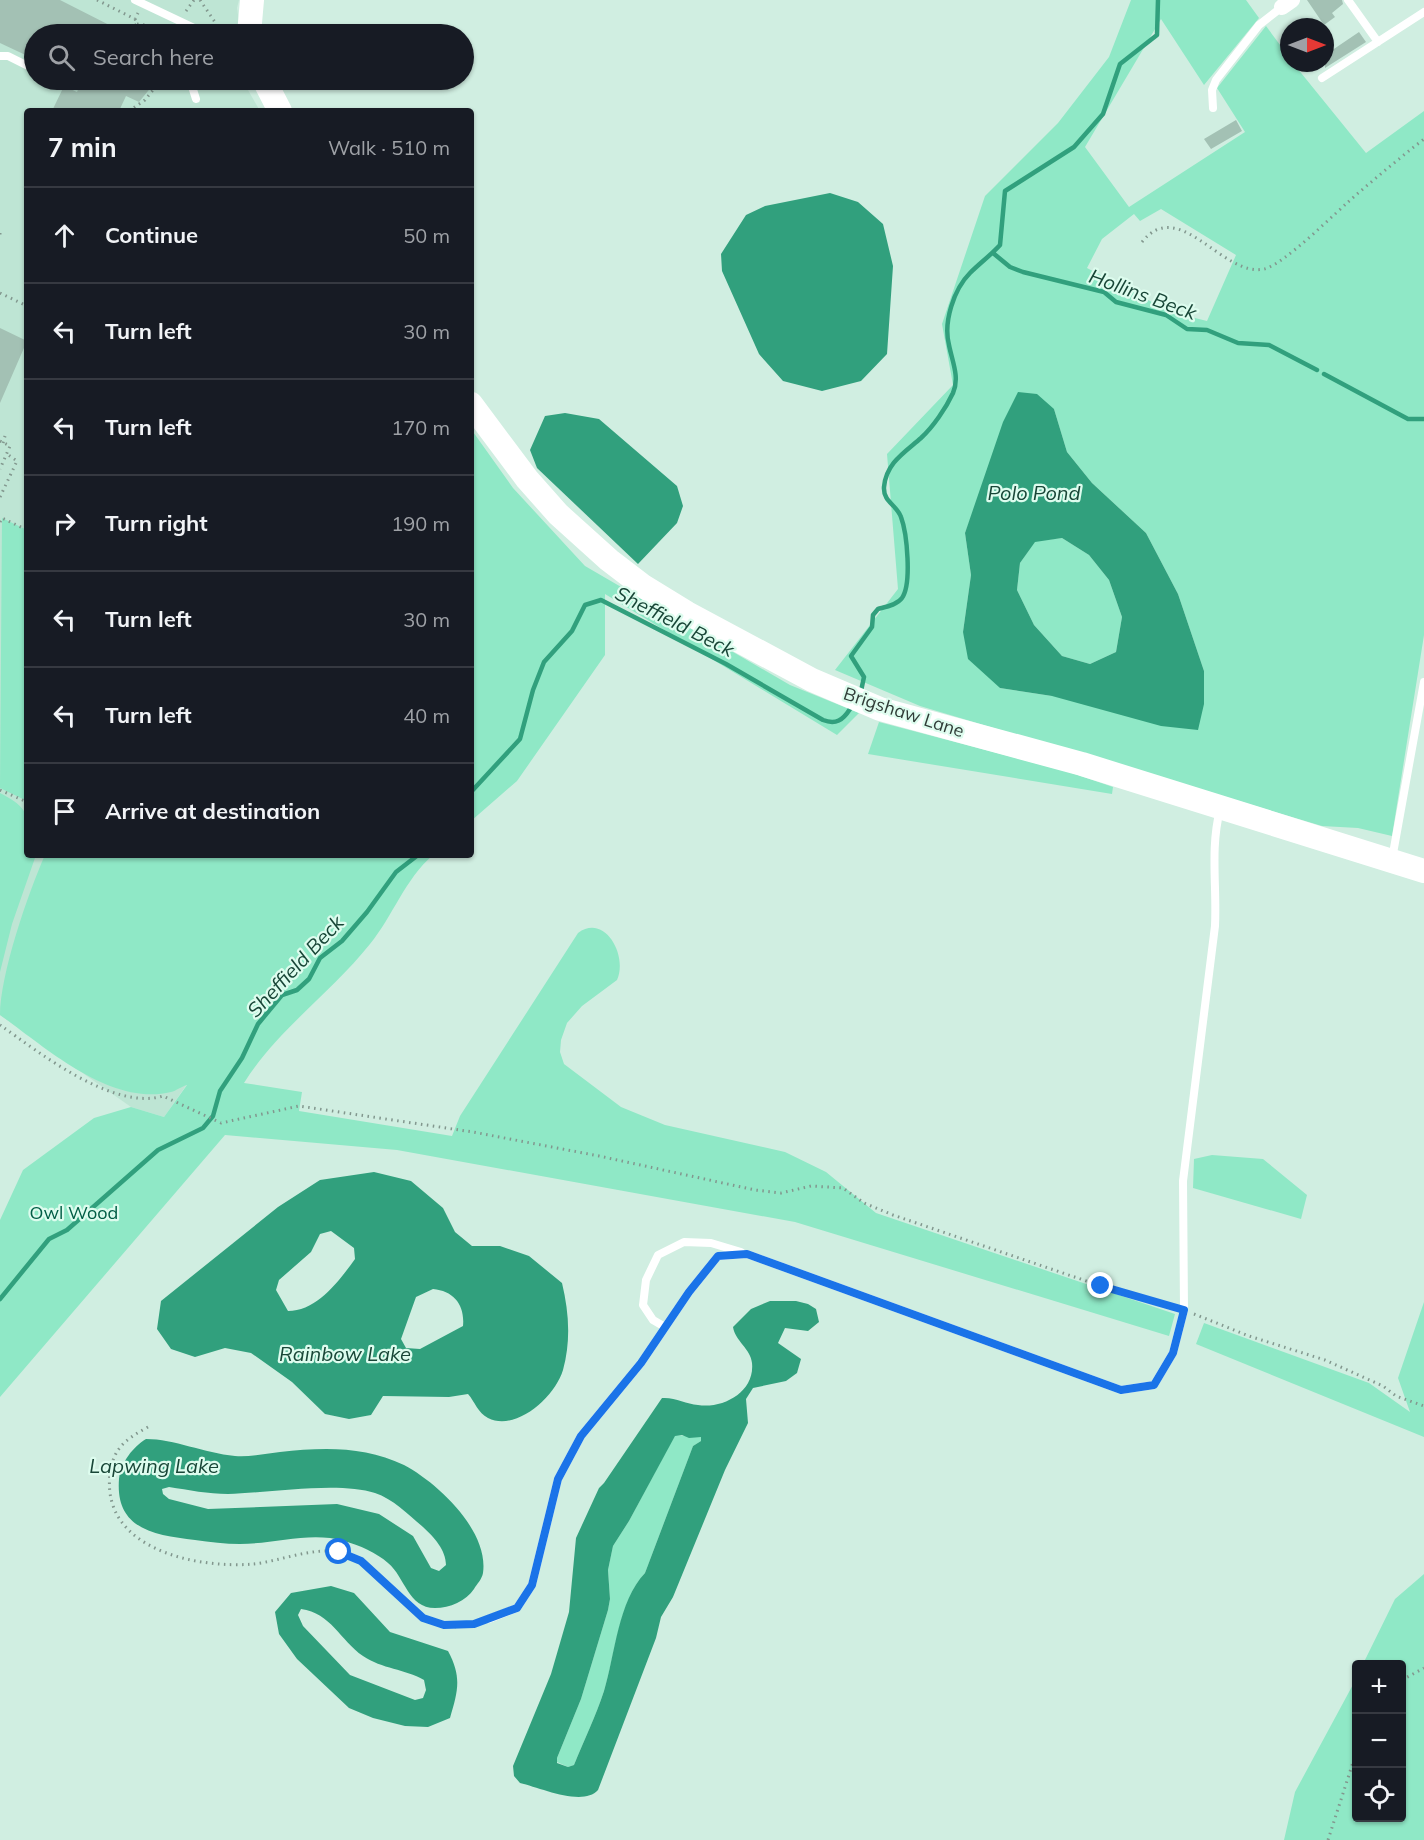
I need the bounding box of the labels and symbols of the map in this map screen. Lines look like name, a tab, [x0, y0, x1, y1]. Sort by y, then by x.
north arrow	[1280, 18, 1334, 72]
water label: Hollins Beck	[1086, 263, 1201, 325]
water label: Polo Pond	[987, 480, 1081, 505]
water label: Sheffield Beck	[611, 580, 739, 662]
street label: Brigshaw Lane	[841, 682, 967, 742]
water label: Sheffield Beck	[241, 909, 349, 1022]
park label: Owl Wood	[30, 1201, 118, 1224]
route end	[1087, 1272, 1113, 1298]
water label: Rainbow Lake	[279, 1341, 411, 1366]
water label: Lapwing Lake	[89, 1453, 219, 1478]
route start	[325, 1538, 351, 1564]

